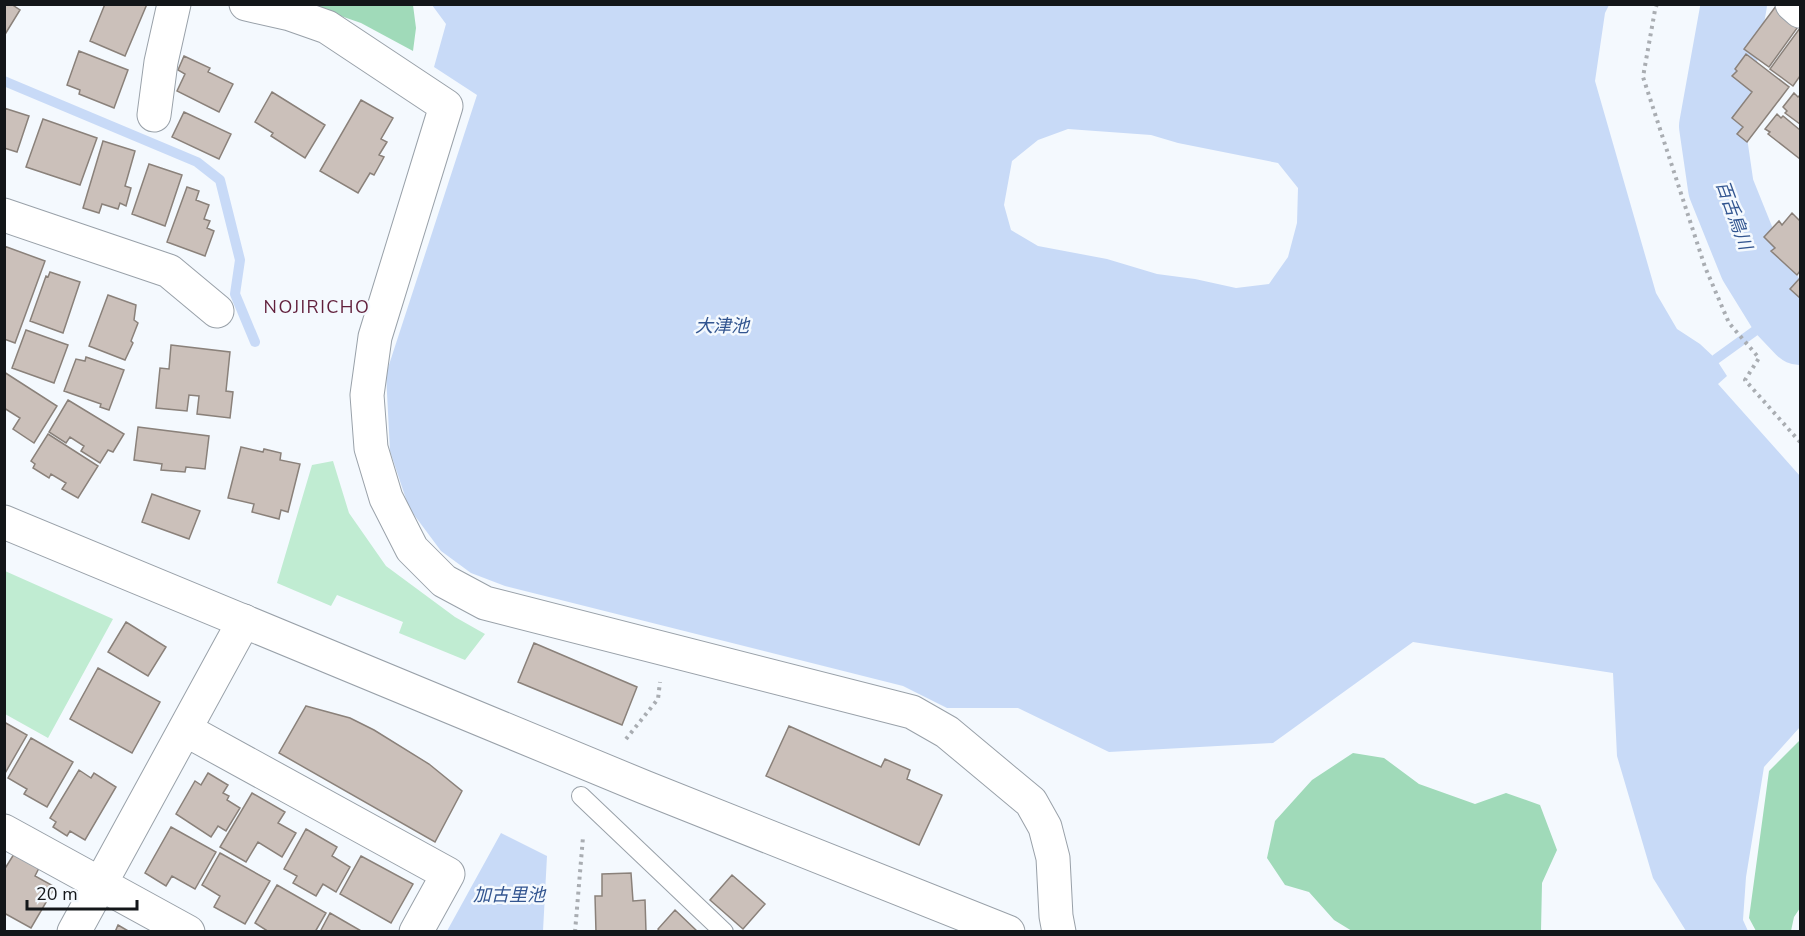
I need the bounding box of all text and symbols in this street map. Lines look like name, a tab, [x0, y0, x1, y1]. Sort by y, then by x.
water label: 百舌鳥川	[1710, 177, 1758, 255]
district label: NOJIRICHO	[264, 295, 370, 319]
water label: 大津池	[695, 314, 751, 338]
scale bar	[27, 873, 136, 911]
text: 20 m	[36, 882, 78, 906]
water label: 加古里池	[473, 883, 547, 907]

